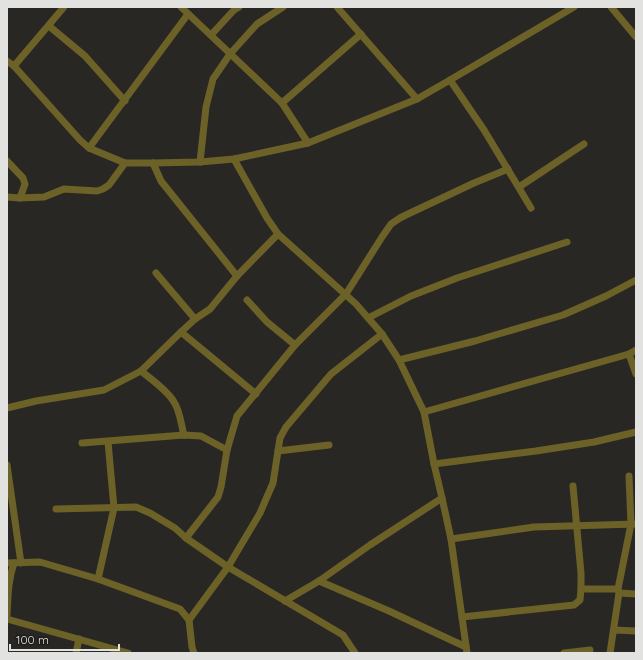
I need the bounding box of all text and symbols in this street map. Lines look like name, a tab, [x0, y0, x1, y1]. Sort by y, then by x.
scale bar	[10, 626, 119, 652]
text: 100 m	[16, 632, 49, 647]

